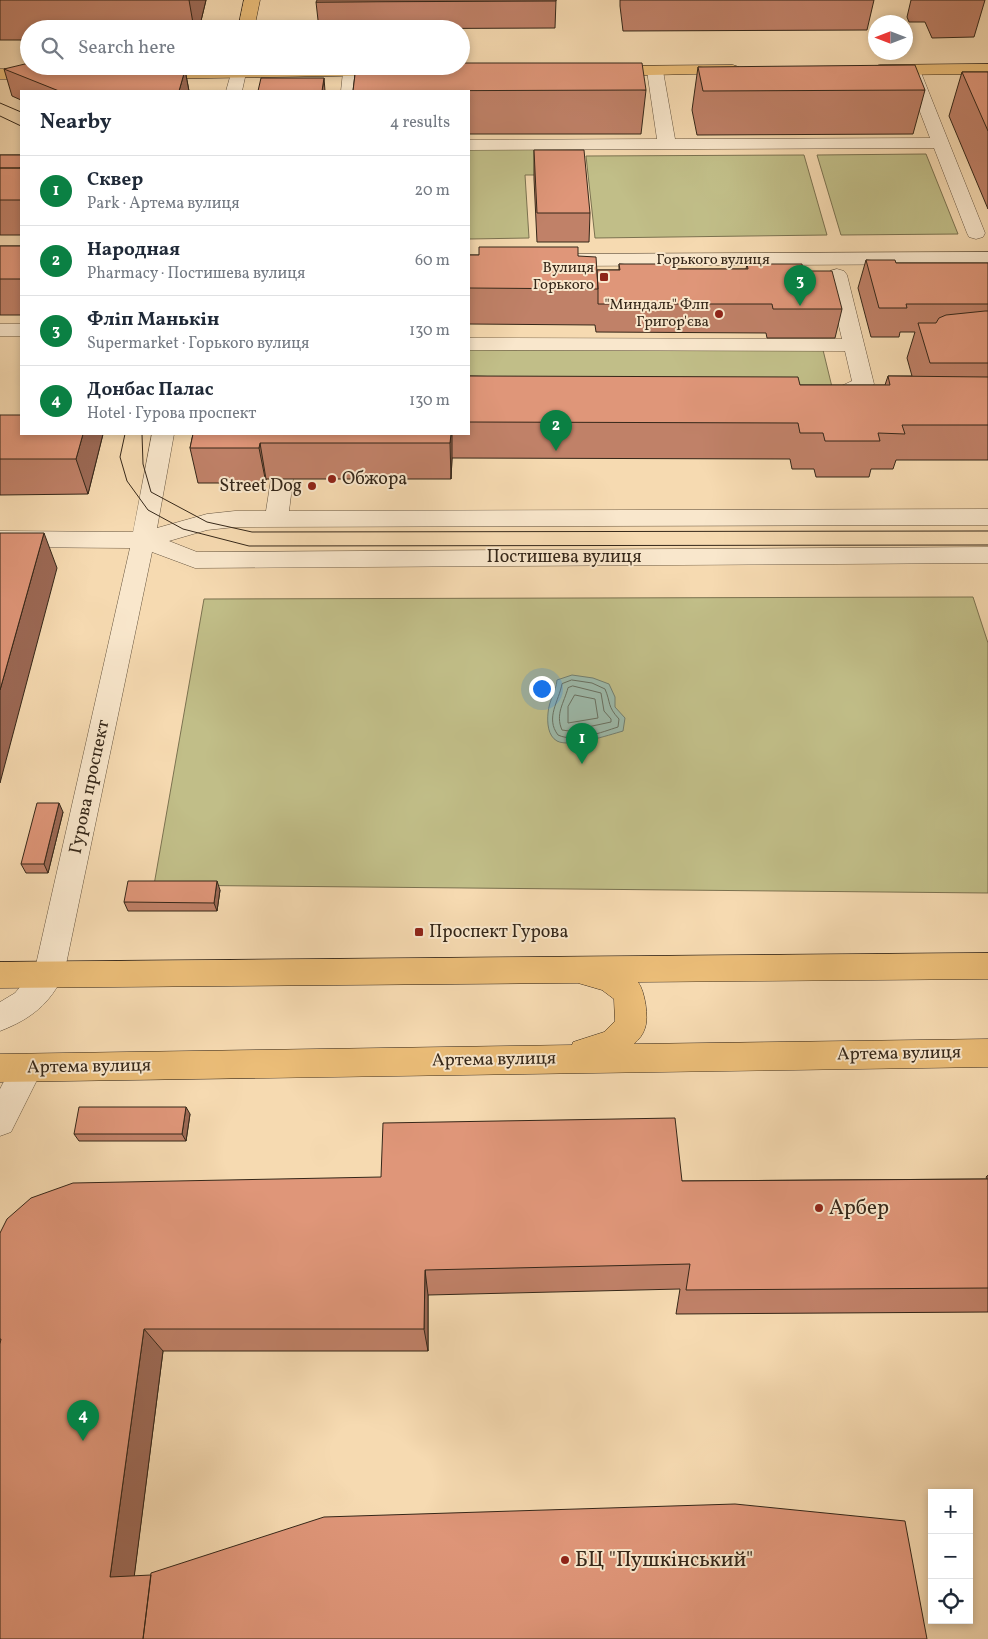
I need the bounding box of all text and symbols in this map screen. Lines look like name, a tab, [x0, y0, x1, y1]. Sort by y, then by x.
north arrow	[868, 15, 913, 60]
search box	[20, 20, 470, 75]
icon: search	[38, 34, 66, 62]
text: Search here	[78, 35, 175, 61]
text: Nearby	[40, 108, 111, 137]
text: 4 results	[390, 112, 450, 134]
text: Сквер	[87, 167, 143, 193]
text: 1	[53, 180, 59, 202]
text: 20 m	[415, 180, 450, 202]
text: Park · Артема вулиця	[87, 193, 240, 215]
text: Народная	[87, 237, 180, 263]
text: 2	[52, 250, 60, 272]
text: 60 m	[415, 250, 450, 272]
street label: Горького вулиця	[656, 250, 770, 271]
place label: Вулиця Горького	[533, 258, 594, 296]
text: Pharmacy · Постишева вулиця	[87, 263, 305, 285]
pin: 3	[784, 265, 816, 306]
marker: Вулиця Горького	[598, 271, 610, 283]
place label: "Миндаль" Флп Григор'єва	[604, 295, 709, 333]
text: Фліп Манькін	[87, 307, 219, 333]
marker: "Миндаль" Флп Григор'єва	[713, 308, 725, 320]
text: 3	[52, 320, 60, 342]
text: 130 m	[409, 320, 450, 342]
text: Supermarket · Горького вулиця	[87, 333, 309, 355]
text: Донбас Палас	[87, 377, 214, 403]
text: 4	[51, 390, 61, 412]
text: 130 m	[409, 390, 450, 412]
text: Hotel · Гурова проспект	[87, 403, 256, 425]
pin: 2	[540, 410, 572, 451]
place label: Обжора	[342, 467, 407, 492]
marker: Обжора	[326, 473, 338, 485]
place label: Street Dog	[219, 474, 302, 499]
marker: Street Dog	[306, 480, 318, 492]
street label: Постишева вулиця	[486, 545, 642, 570]
your location	[529, 676, 555, 702]
street label: Гурова проспект	[64, 718, 116, 856]
pin: 1	[566, 723, 598, 764]
place label: Проспект Гурова	[429, 920, 568, 945]
marker: Проспект Гурова	[413, 926, 425, 938]
street label: Артема вулиця	[837, 1040, 961, 1068]
street label: Артема вулиця	[432, 1046, 556, 1074]
street label: Артема вулиця	[27, 1053, 151, 1081]
place label: Арбер	[829, 1194, 889, 1223]
marker: Арбер	[813, 1202, 825, 1214]
pin: 4	[67, 1400, 99, 1441]
map controls	[928, 1489, 973, 1624]
button: +	[928, 1489, 973, 1534]
button: −	[928, 1534, 973, 1579]
place label: БЦ "Пушкінський"	[575, 1546, 753, 1575]
marker: БЦ "Пушкінський"	[559, 1554, 571, 1566]
button: locate	[928, 1579, 973, 1624]

